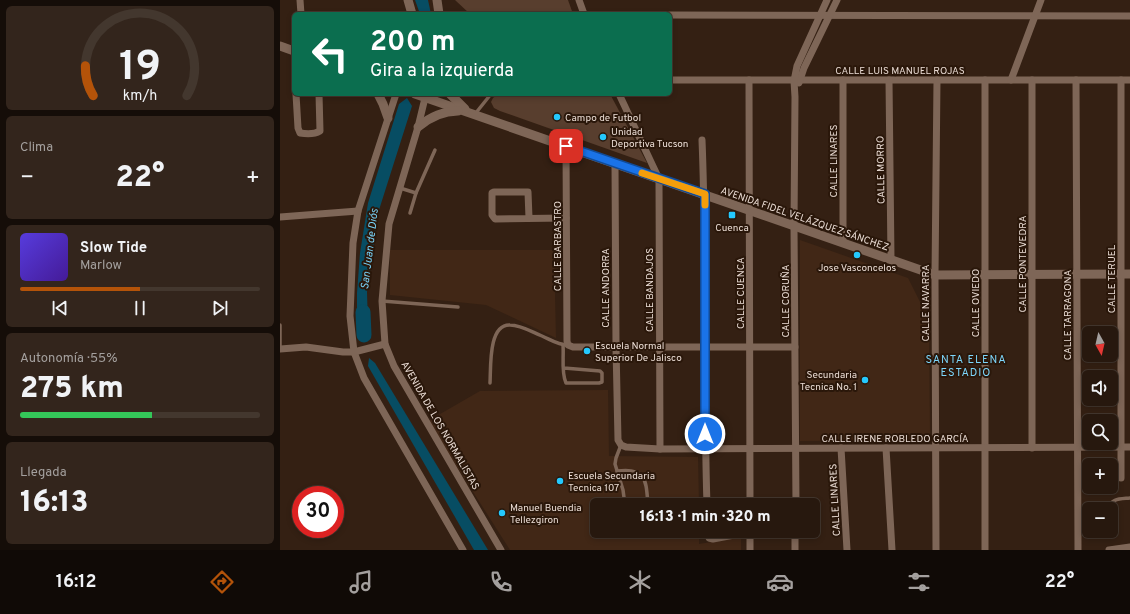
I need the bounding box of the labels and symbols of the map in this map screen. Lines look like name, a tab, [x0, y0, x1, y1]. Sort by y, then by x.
street label: CALLE LUIS MANUEL ROJAS	[835, 65, 965, 78]
marker: Campo de Futbol	[552, 112, 562, 122]
place label: Campo de Futbol	[565, 112, 641, 125]
street label: CALLE LINARES	[828, 125, 841, 197]
place label: Unidad Deportiva Tucson	[611, 126, 689, 151]
pin	[549, 129, 583, 163]
marker: Unidad Deportiva Tucson	[598, 132, 608, 142]
street label: CALLE MORRO	[874, 136, 889, 204]
street label: AVENIDA FIDEL VELÁZQUEZ SÁNCHEZ	[719, 184, 890, 254]
street label: CALLE BARBASTRO	[552, 201, 565, 291]
water label: San Juan de Diós	[358, 207, 382, 290]
marker: Cuenca	[727, 210, 737, 220]
street label: CALLE PONTEVEDRA	[1017, 215, 1030, 312]
place label: Cuenca	[715, 222, 749, 235]
street label: CALLE TERUEL	[1106, 244, 1119, 313]
street label: CALLE ANDORRA	[600, 248, 613, 328]
street label: CALLE BANDAJOS	[644, 248, 657, 332]
marker: Jose Vasconcelos	[852, 250, 862, 260]
street label: CALLE CUENCA	[735, 257, 748, 329]
place label: Jose Vasconcelos	[818, 262, 896, 275]
street label: CALLE CORUÑA	[780, 264, 793, 338]
street label: CALLE NAVARRA	[920, 264, 933, 342]
street label: CALLE OVIEDO	[970, 269, 983, 337]
street label: CALLE TARRAGONA	[1062, 270, 1075, 360]
north arrow	[1082, 326, 1118, 362]
place label: Escuela Normal Superior De Jalisco	[595, 340, 682, 365]
marker: Escuela Normal Superior De Jalisco	[582, 346, 592, 356]
district label: SANTA ELENA ESTADIO	[925, 353, 1007, 380]
street label: AVENIDA DE LOS NORMALISTAS	[398, 359, 482, 492]
place label: Secundaria Tecnica No. 1	[800, 369, 857, 394]
marker: Secundaria Tecnica No. 1	[860, 375, 870, 385]
position arrow	[684, 413, 726, 455]
street label: CALLE IRENE ROBLEDO GARCÍA	[821, 433, 969, 446]
street label: CALLE LINARES	[827, 463, 844, 537]
place label: Escuela Secundaria Tecnica 107	[568, 470, 655, 495]
marker: Escuela Secundaria Tecnica 107	[555, 476, 565, 486]
speed limit sign: 30	[292, 486, 344, 538]
place label: Manuel Buendia Tellezgiron	[510, 502, 582, 527]
marker: Manuel Buendia Tellezgiron	[497, 508, 507, 518]

